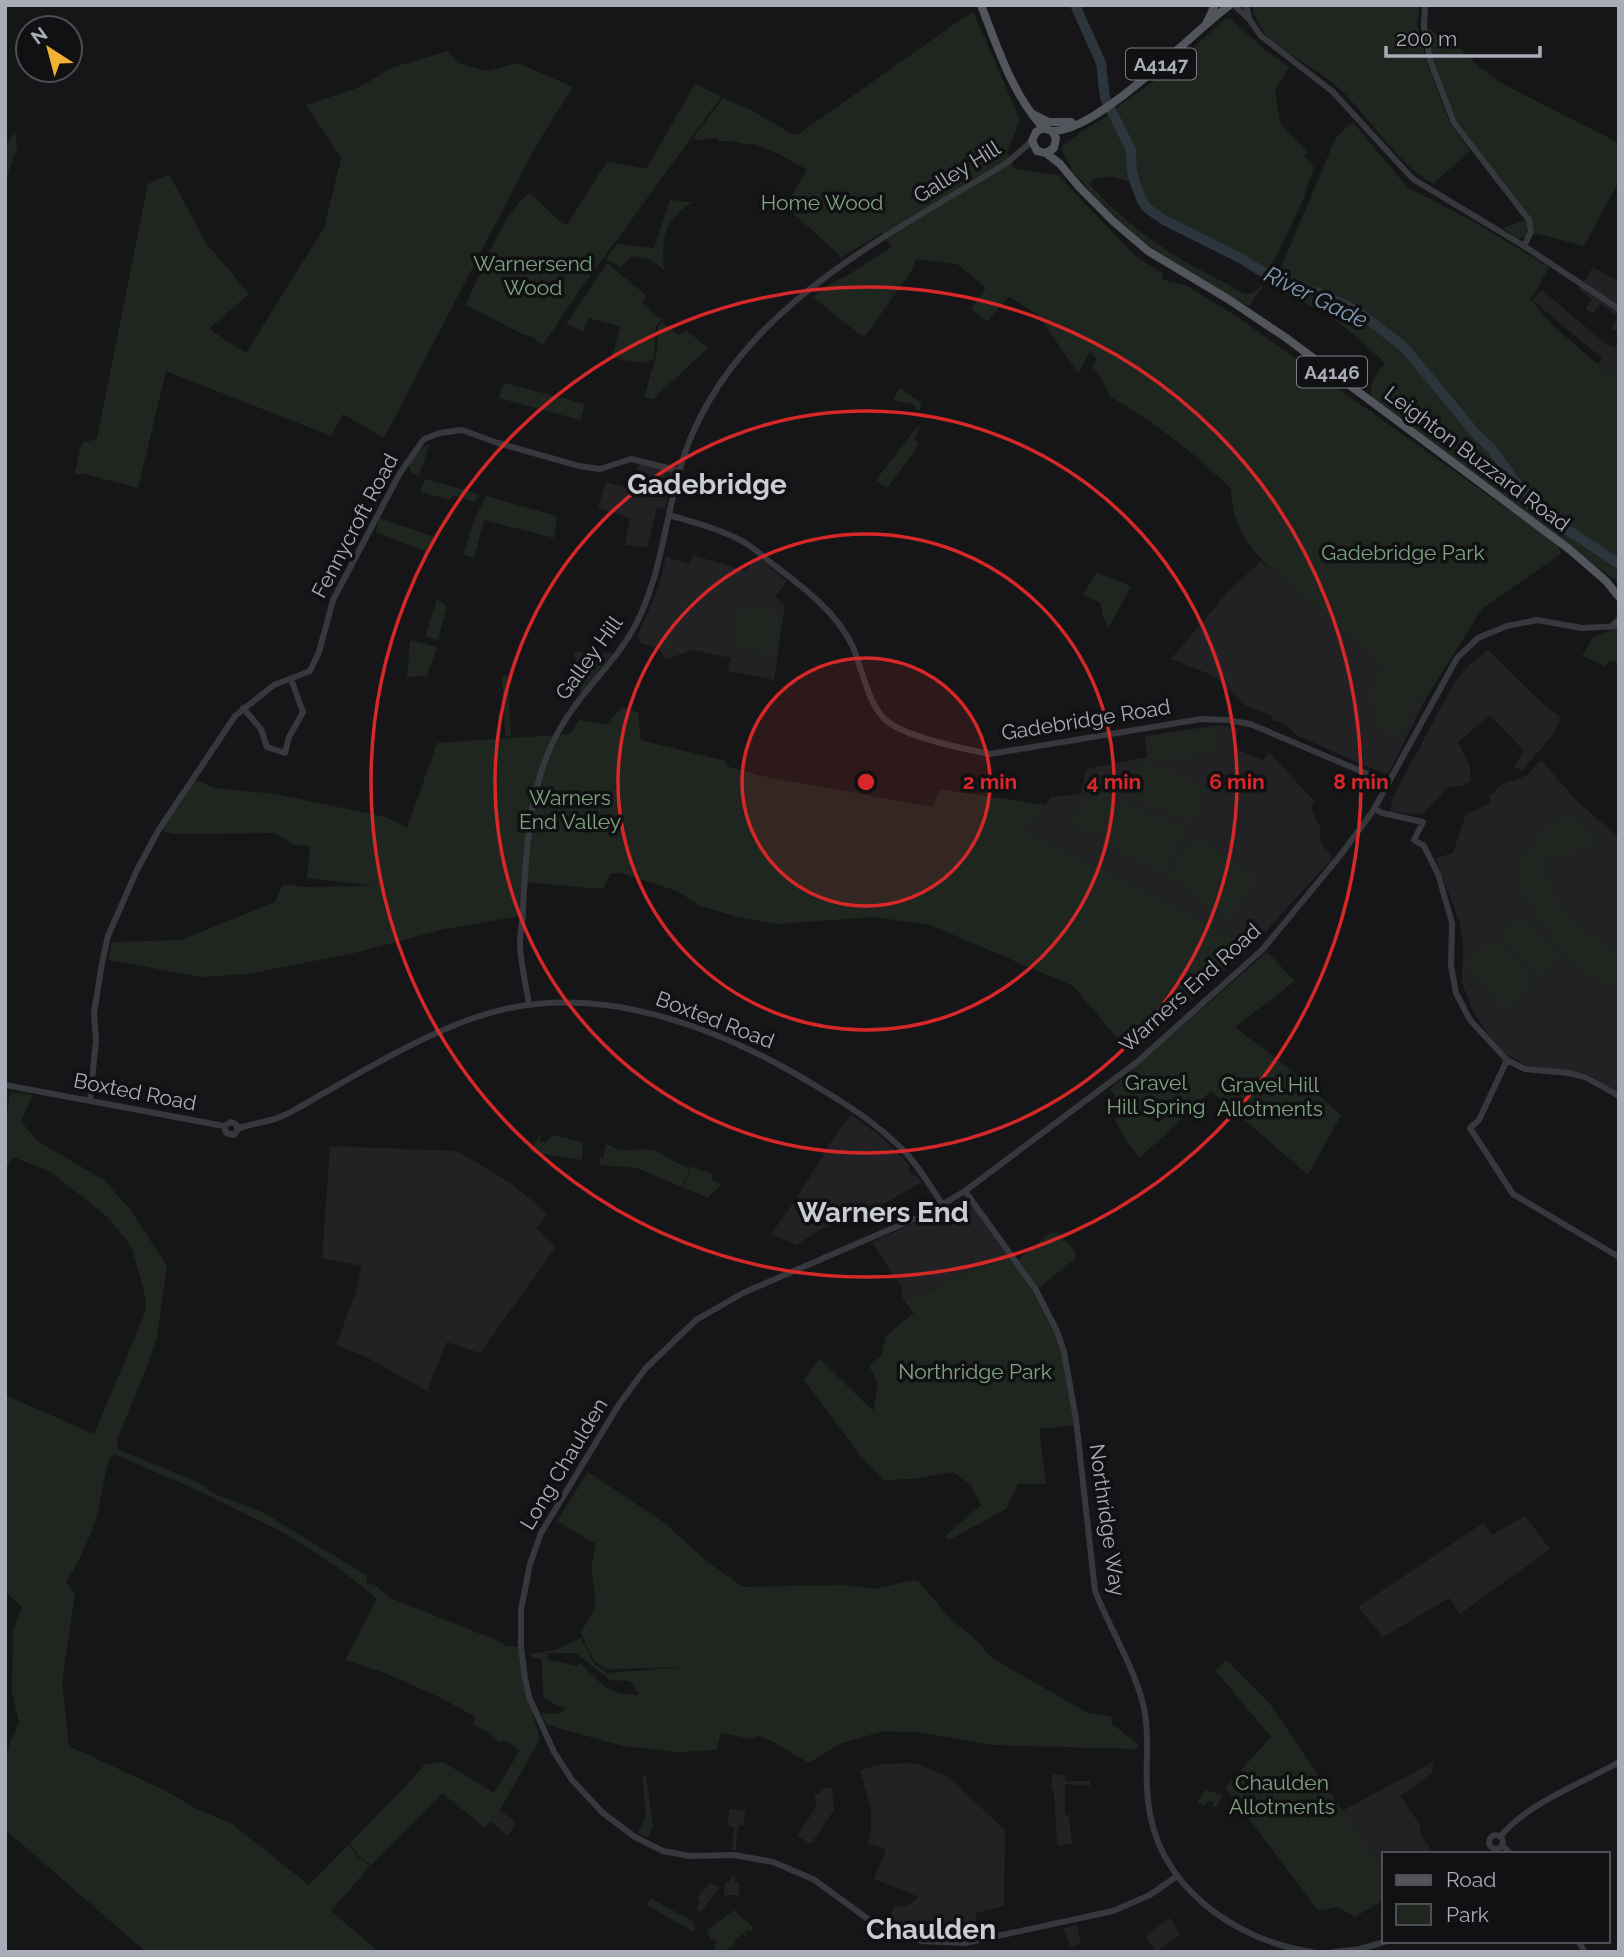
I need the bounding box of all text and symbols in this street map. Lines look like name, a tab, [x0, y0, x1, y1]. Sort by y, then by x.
north arrow	[14, 14, 84, 84]
scale bar	[1386, 14, 1540, 58]
text: N	[27, 22, 51, 48]
text: 200 m	[1396, 26, 1457, 51]
road number: A4147	[1126, 48, 1196, 80]
street label: Galley Hill	[909, 135, 1005, 208]
park label: Home Wood	[761, 190, 883, 215]
park label: Warnersend Wood	[473, 251, 593, 300]
water label: River Gade	[1260, 260, 1372, 333]
road number: A4146	[1297, 356, 1367, 388]
street label: Leighton Buzzard Road	[1380, 381, 1575, 536]
street label: Fennycroft Road	[306, 449, 403, 602]
district label: Gadebridge	[627, 468, 787, 501]
park label: Gadebridge Park	[1321, 540, 1485, 565]
street label: Galley Hill	[550, 611, 628, 705]
street label: Gadebridge Road	[1000, 694, 1172, 745]
text: 2 min	[963, 769, 1017, 794]
text: 4 min	[1087, 769, 1141, 794]
text: 6 min	[1209, 769, 1265, 794]
text: 8 min	[1333, 769, 1389, 794]
centre of rings	[854, 770, 878, 794]
park label: Warners End Valley	[519, 785, 621, 834]
street label: Warners End Road	[1114, 918, 1265, 1057]
street label: Boxted Road	[653, 986, 778, 1054]
street label: Boxted Road	[72, 1067, 199, 1116]
park label: Gravel Hill Spring	[1106, 1070, 1206, 1119]
park label: Gravel Hill Allotments	[1217, 1072, 1323, 1121]
district label: Warners End	[797, 1196, 969, 1229]
park label: Northridge Park	[898, 1359, 1052, 1384]
street label: Long Chaulden	[514, 1393, 613, 1534]
street label: Northridge Way	[1084, 1442, 1131, 1598]
park label: Chaulden Allotments	[1229, 1770, 1335, 1819]
legend	[1382, 1852, 1610, 1943]
text: Road	[1446, 1867, 1496, 1892]
text: Park	[1446, 1902, 1489, 1927]
district label: Chaulden	[866, 1913, 996, 1946]

